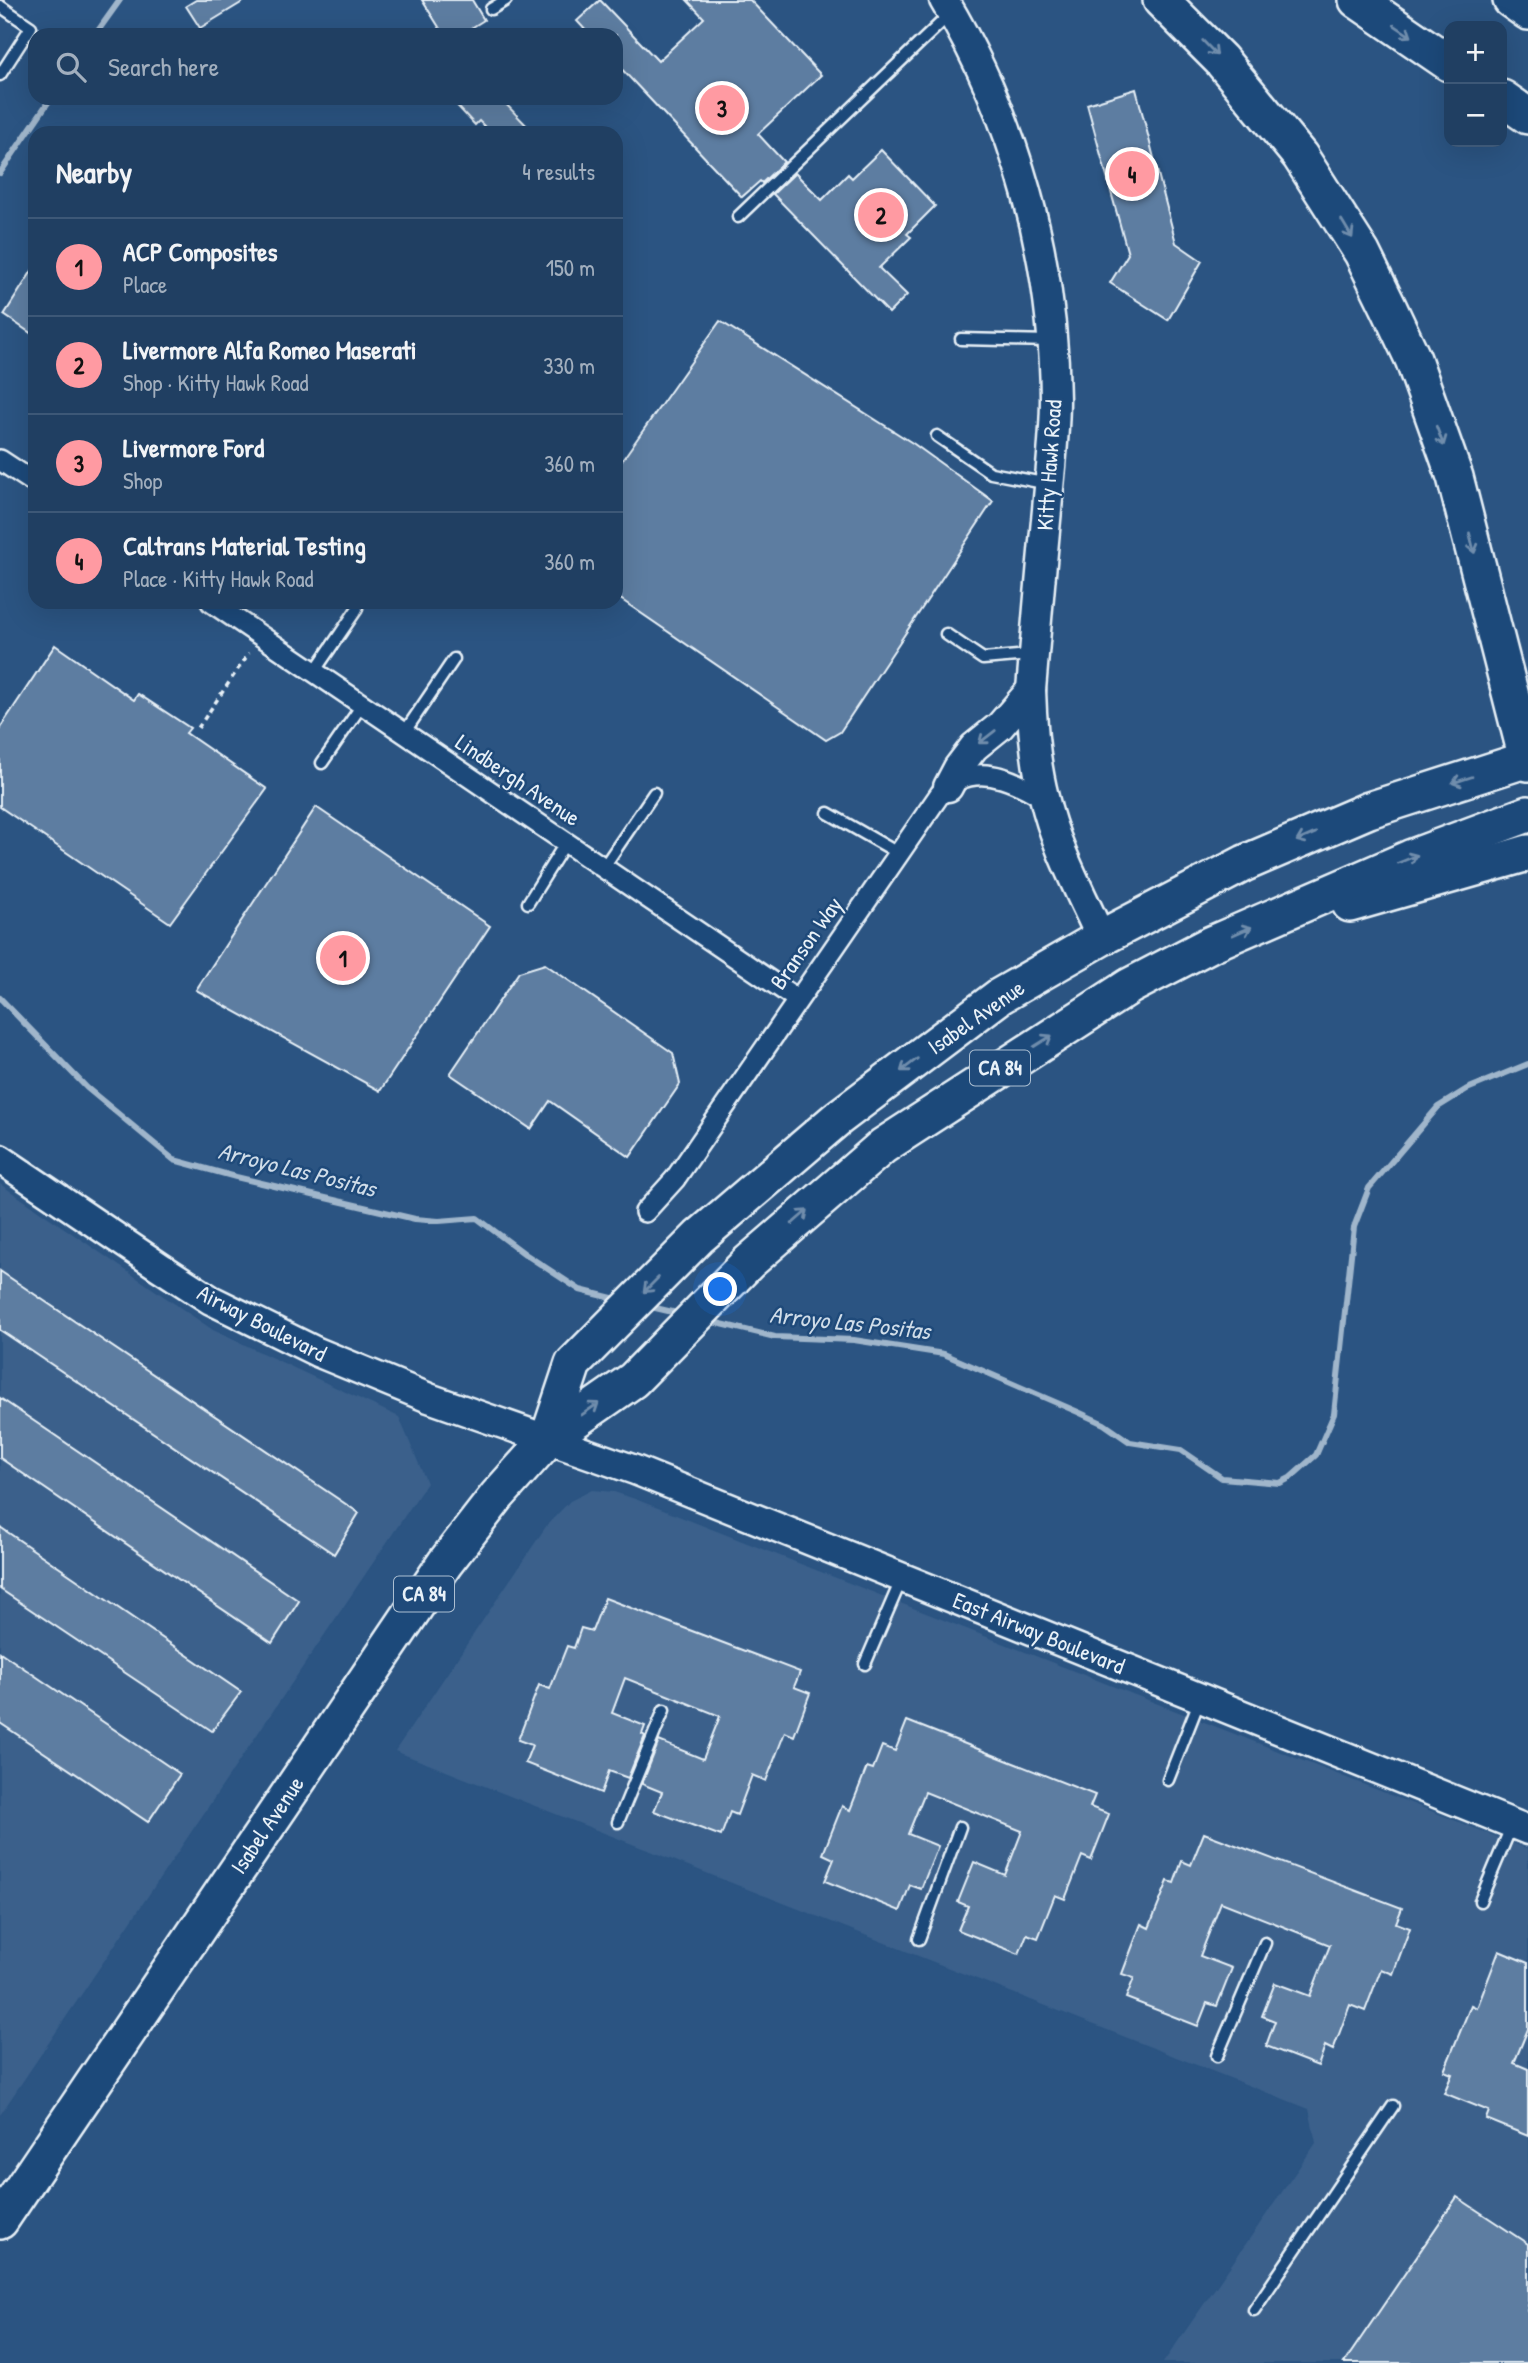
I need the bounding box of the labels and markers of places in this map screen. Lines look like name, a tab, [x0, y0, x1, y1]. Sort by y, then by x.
pin: 3	[699, 82, 745, 134]
pin: 4	[1109, 148, 1155, 200]
pin: 2	[858, 189, 904, 241]
pin: 1	[320, 932, 366, 984]

